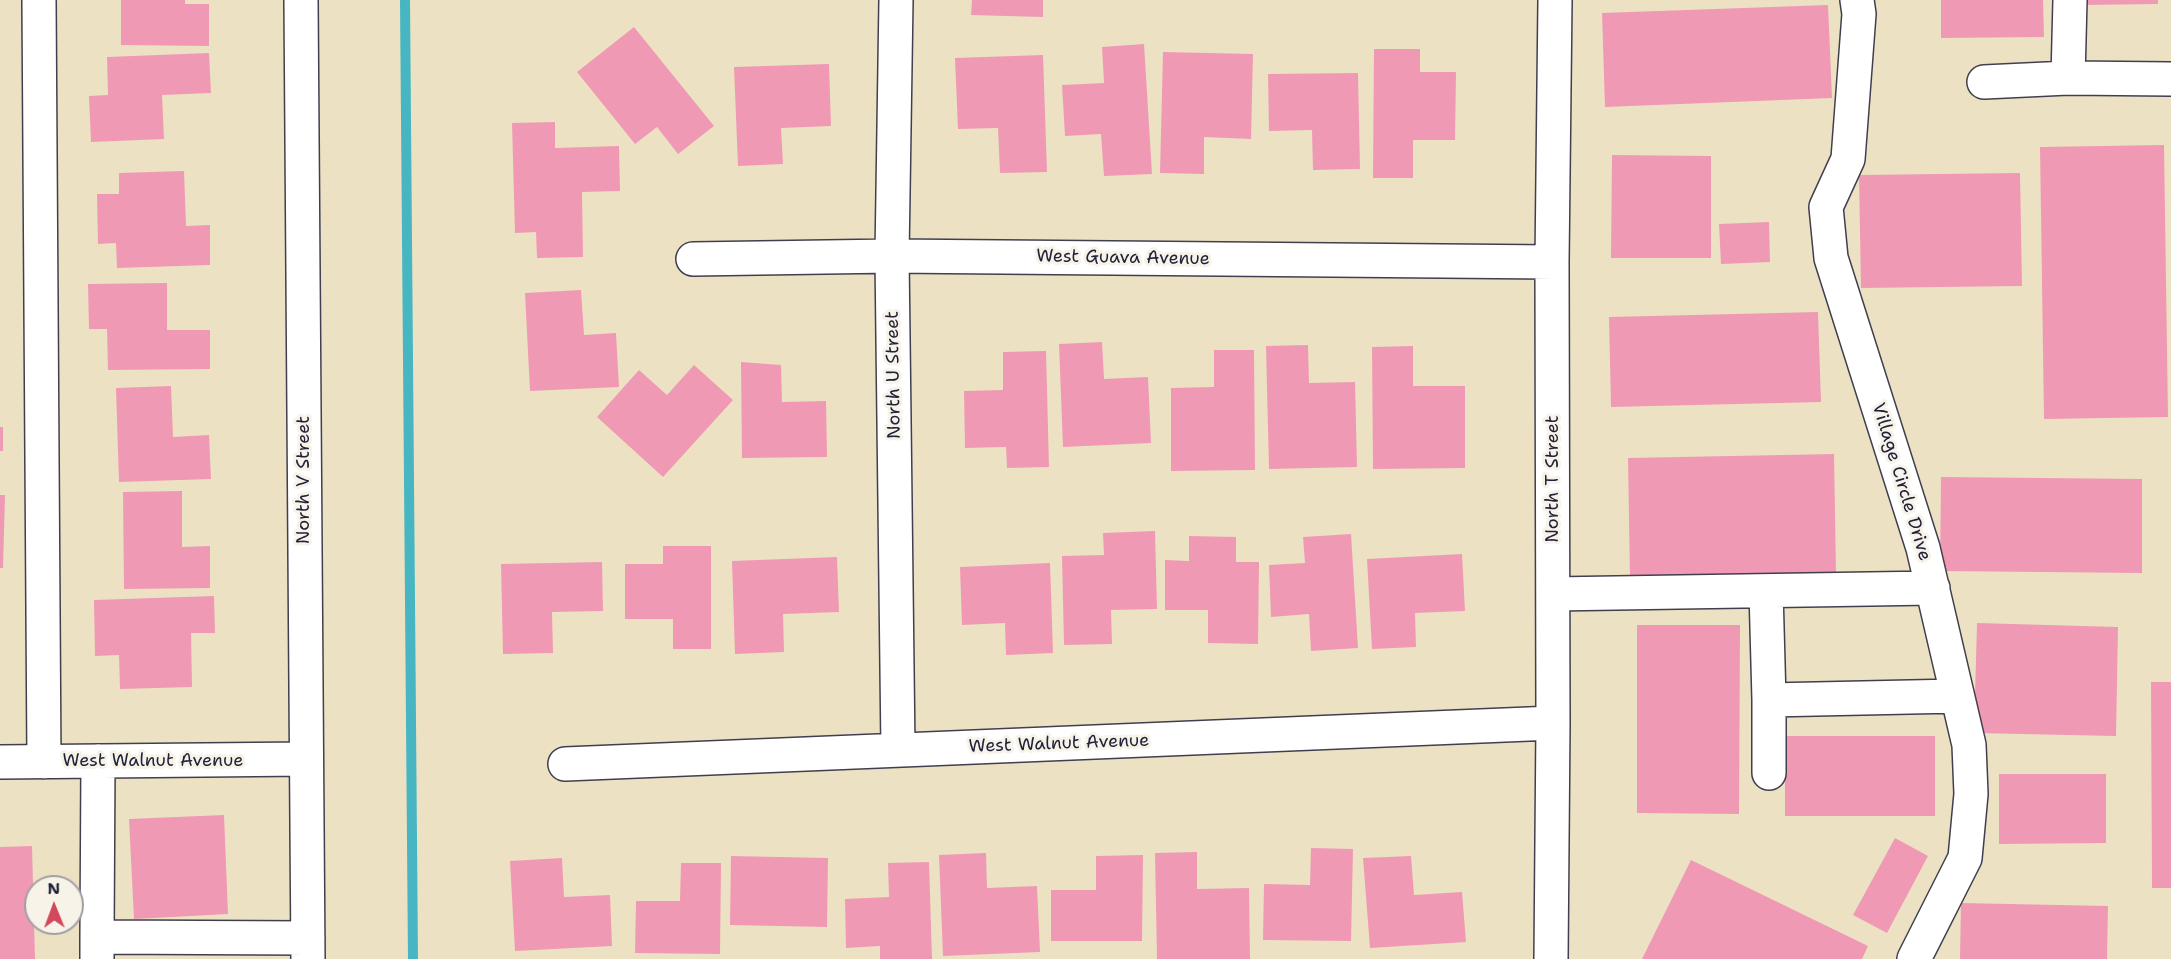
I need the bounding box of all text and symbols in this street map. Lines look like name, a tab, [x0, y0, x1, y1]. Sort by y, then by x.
street label: West Guava Avenue	[1036, 246, 1210, 270]
street label: North U Street	[882, 311, 906, 439]
street label: Village Circle Drive	[1867, 401, 1935, 563]
street label: North T Street	[1542, 415, 1564, 543]
street label: North V Street	[293, 416, 315, 544]
street label: West Walnut Avenue	[968, 730, 1150, 758]
street label: West Walnut Avenue	[63, 750, 243, 772]
north arrow	[24, 875, 84, 935]
text: N	[47, 878, 60, 899]

